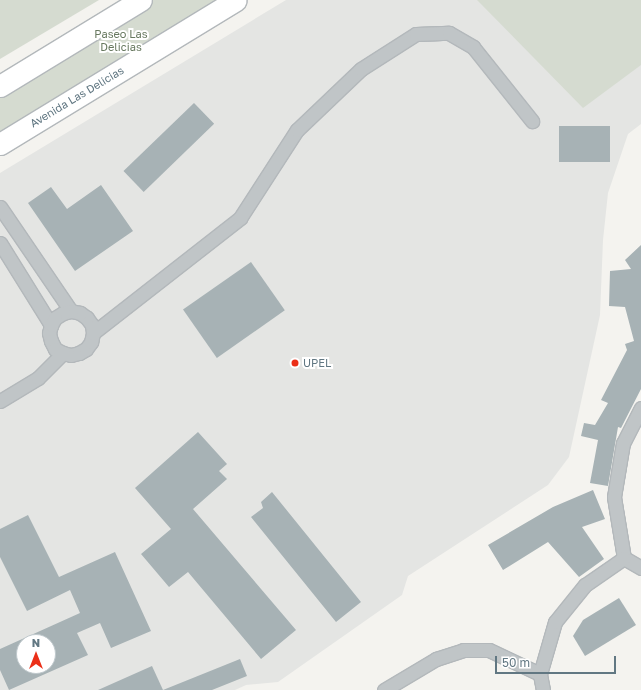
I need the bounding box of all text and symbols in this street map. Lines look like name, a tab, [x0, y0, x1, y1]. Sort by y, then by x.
park label: Paseo Las Delicias	[94, 28, 148, 54]
street label: Avenida Las Delicias	[28, 64, 126, 130]
place label: UPEL	[303, 356, 331, 370]
marker: UPEL	[290, 358, 300, 368]
north arrow	[16, 634, 56, 674]
text: N	[32, 636, 40, 649]
scale bar	[497, 648, 618, 674]
text: 50 m	[502, 655, 530, 670]

